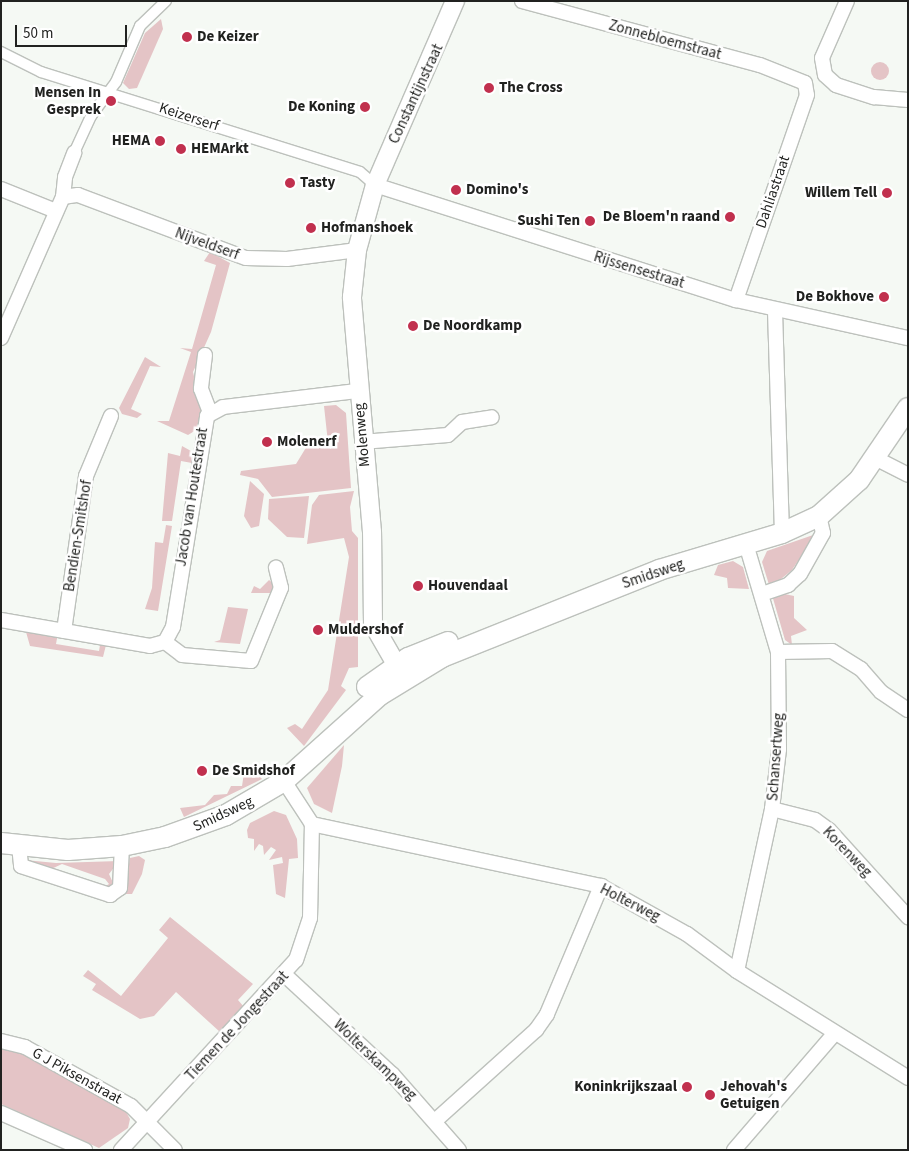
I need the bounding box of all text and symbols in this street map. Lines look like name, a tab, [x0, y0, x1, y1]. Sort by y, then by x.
scale bar	[18, 15, 130, 47]
street label: Zonnebloemstraat	[607, 16, 723, 64]
text: 50 m	[23, 23, 53, 44]
place label: De Keizer	[197, 28, 259, 46]
marker: De Keizer	[181, 31, 193, 43]
street label: Constantijnstraat	[385, 41, 447, 147]
place label: The Cross	[499, 79, 563, 97]
marker: The Cross	[483, 82, 495, 94]
place label: Mensen In Gesprek	[34, 83, 101, 118]
marker: Mensen In Gesprek	[105, 95, 117, 107]
place label: De Koning	[288, 98, 355, 116]
street label: Keizerserf	[157, 99, 221, 135]
marker: De Koning	[359, 101, 371, 113]
place label: HEMA	[112, 132, 150, 150]
marker: HEMA	[154, 135, 166, 147]
place label: HEMArkt	[191, 140, 249, 158]
marker: HEMArkt	[175, 143, 187, 155]
street label: Dahliastraat	[752, 153, 794, 231]
place label: Tasty	[300, 174, 335, 192]
marker: Tasty	[284, 177, 296, 189]
place label: Domino's	[466, 181, 528, 199]
marker: Domino's	[450, 184, 462, 196]
place label: Willem Tell	[805, 184, 877, 202]
marker: Willem Tell	[881, 187, 893, 199]
place label: De Bloem'n raand	[603, 208, 720, 226]
marker: De Bloem'n raand	[724, 211, 736, 223]
place label: Sushi Ten	[517, 212, 580, 230]
marker: Sushi Ten	[584, 215, 596, 227]
place label: Hofmanshoek	[321, 219, 413, 237]
marker: Hofmanshoek	[305, 222, 317, 234]
street label: Nijveldserf	[172, 224, 242, 264]
street label: Rijssensestraat	[592, 248, 686, 292]
place label: De Bokhove	[796, 288, 874, 306]
marker: De Bokhove	[878, 291, 890, 303]
place label: De Noordkamp	[423, 317, 522, 335]
marker: De Noordkamp	[407, 320, 419, 332]
street label: Molenweg	[350, 402, 374, 468]
street label: Jacob van Houtestraat	[172, 426, 212, 568]
place label: Molenerf	[277, 433, 336, 451]
marker: Molenerf	[261, 436, 273, 448]
street label: Bendien-Smitshof	[60, 479, 96, 593]
street label: Smidsweg	[620, 555, 686, 593]
place label: Houvendaal	[428, 577, 508, 595]
marker: Houvendaal	[412, 580, 424, 592]
place label: Muldershof	[328, 621, 403, 639]
marker: Muldershof	[312, 624, 324, 636]
street label: Schansertweg	[764, 712, 788, 802]
place label: De Smidshof	[212, 762, 295, 780]
marker: De Smidshof	[196, 765, 208, 777]
street label: Smidsweg	[190, 792, 256, 836]
street label: Korenweg	[819, 823, 875, 881]
street label: Holterweg	[597, 880, 663, 926]
street label: Tiemen de Jongestraat	[182, 967, 292, 1085]
street label: Wolterskampweg	[330, 1016, 420, 1104]
street label: G J Piksenstraat	[29, 1044, 125, 1108]
place label: Jehovah's Getuigen	[720, 1077, 787, 1112]
place label: Koninkrijkszaal	[574, 1078, 677, 1096]
marker: Koninkrijkszaal	[681, 1081, 693, 1093]
marker: Jehovah's Getuigen	[704, 1089, 716, 1101]

